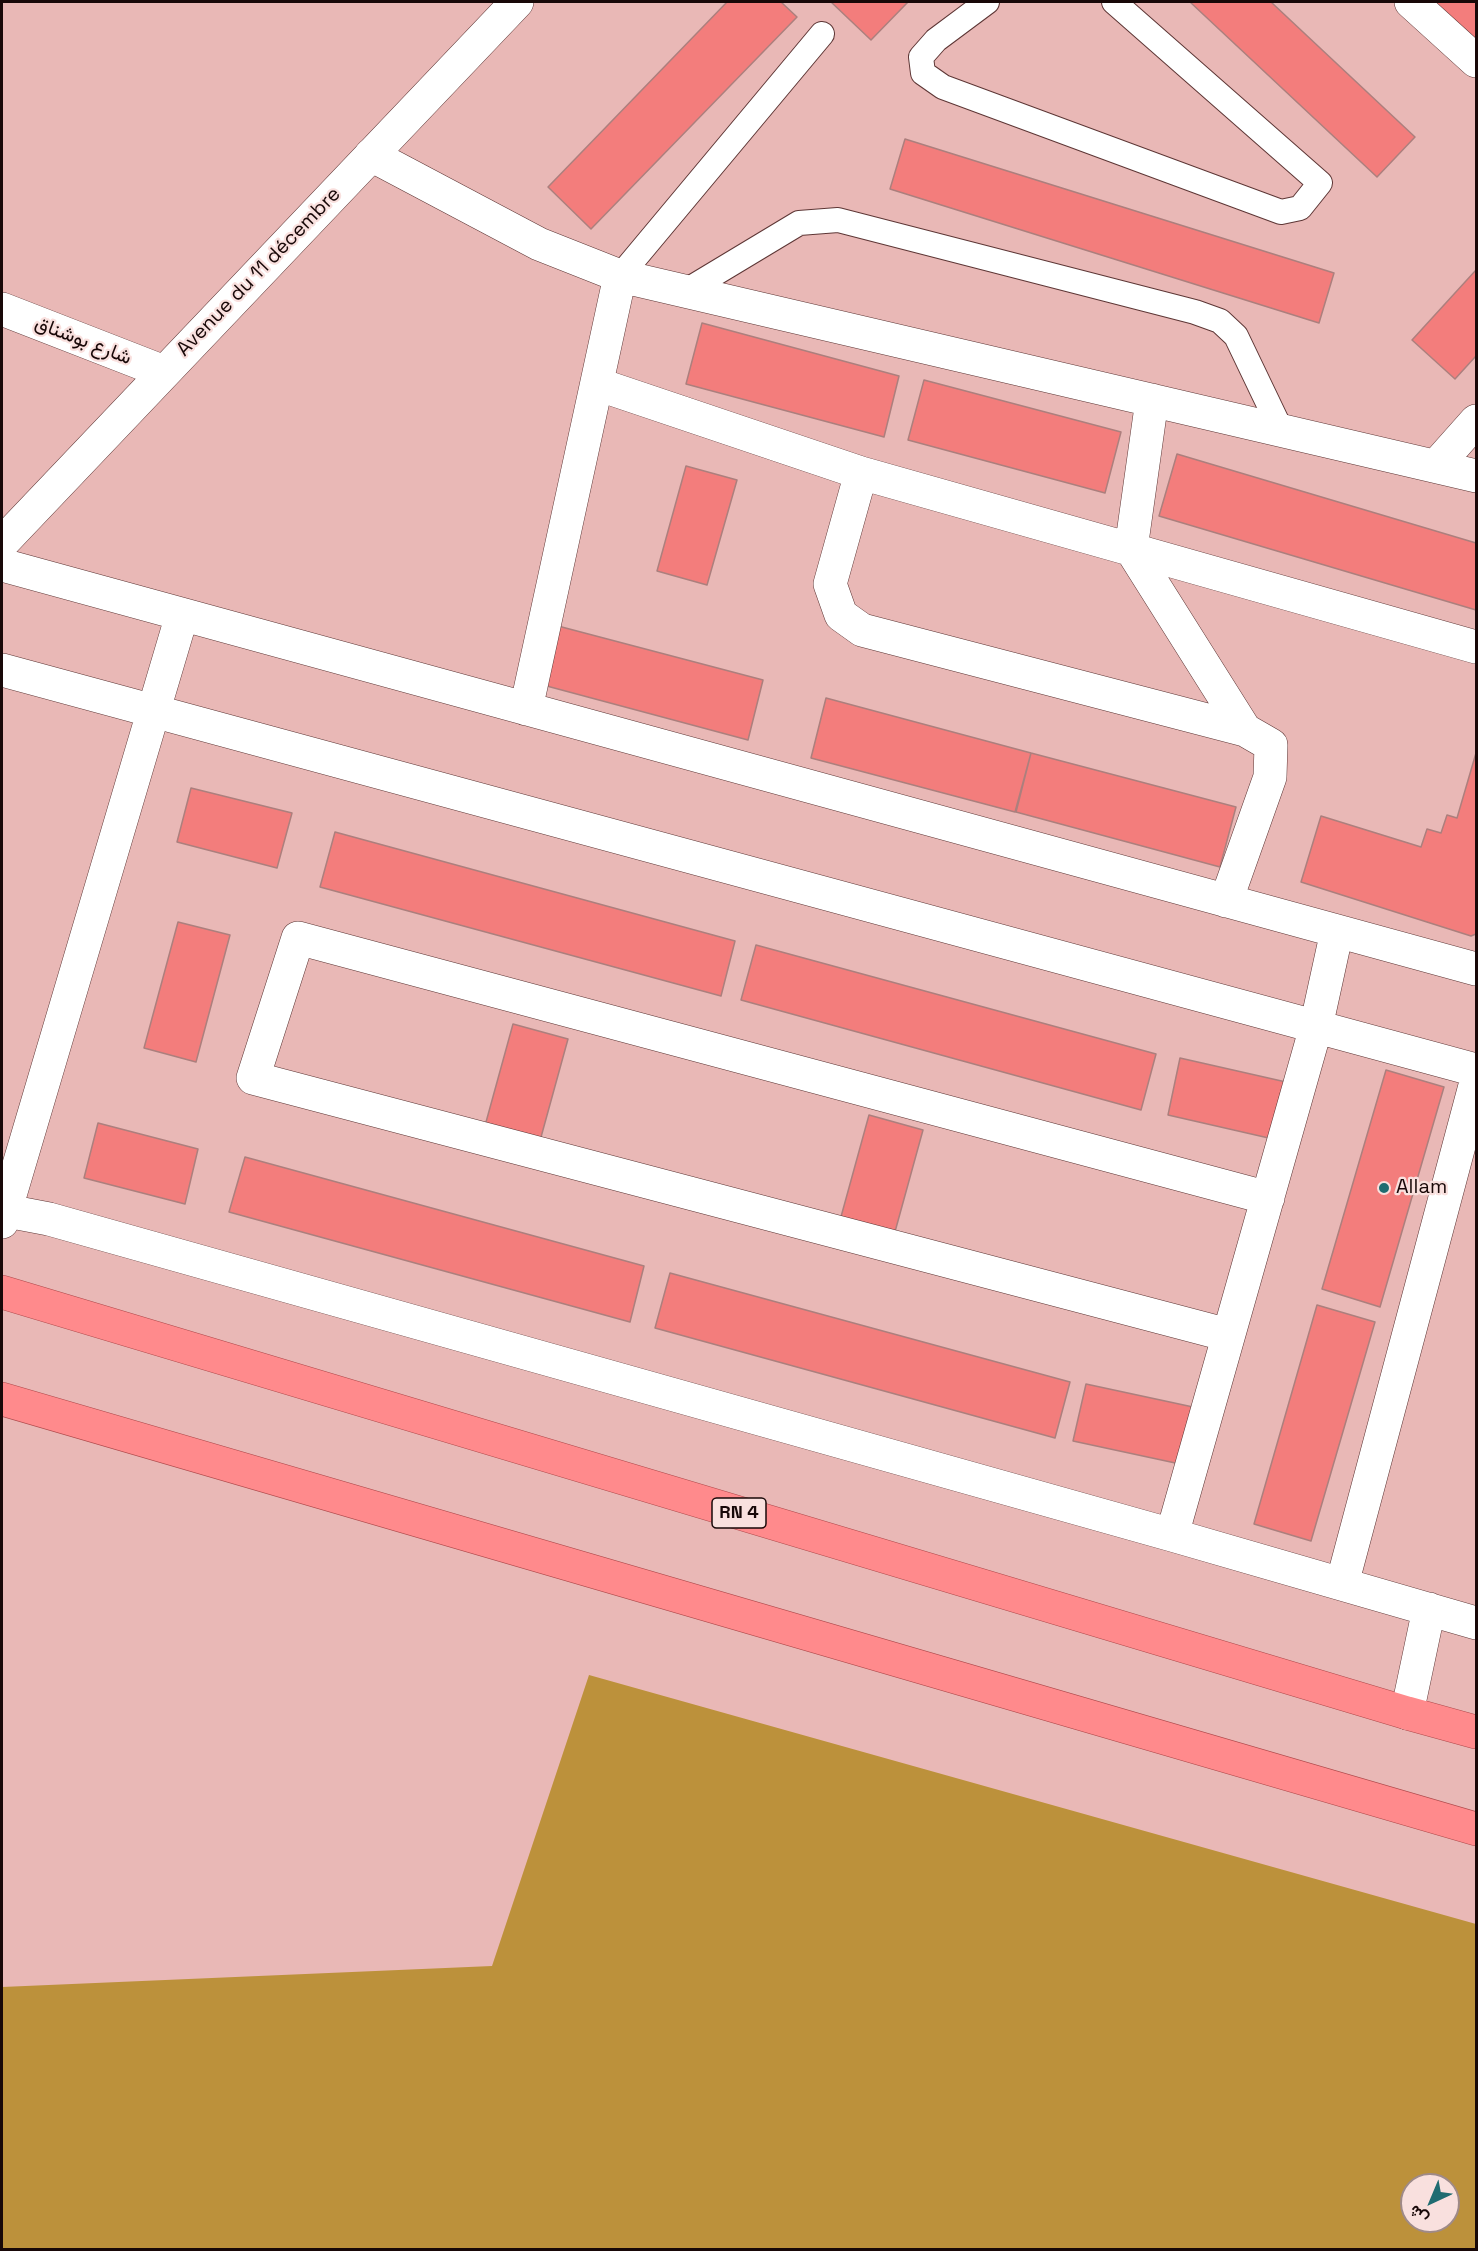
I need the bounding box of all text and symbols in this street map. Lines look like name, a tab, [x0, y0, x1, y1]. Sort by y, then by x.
street label: Avenue du 11 décembre	[172, 183, 346, 361]
street label: شارع بوشناق	[31, 312, 135, 370]
place label: Allam	[1396, 1176, 1447, 1200]
marker: Allam	[1377, 1181, 1391, 1195]
road number: RN 4	[712, 1498, 766, 1528]
north arrow	[1400, 2173, 1460, 2233]
text: ش	[1404, 2201, 1433, 2229]

